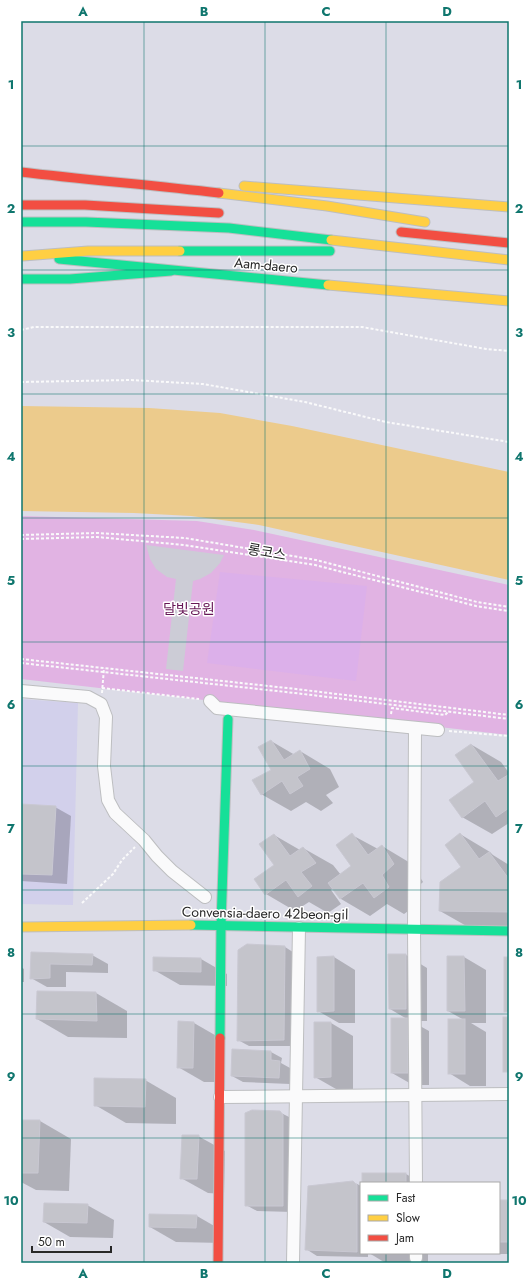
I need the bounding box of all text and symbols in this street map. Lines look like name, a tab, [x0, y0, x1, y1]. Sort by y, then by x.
text: A	[77, 2, 88, 21]
text: B	[200, 2, 209, 21]
text: C	[321, 2, 331, 21]
text: D	[442, 2, 452, 21]
text: 1	[8, 75, 14, 94]
text: 1	[516, 75, 522, 94]
text: 2	[7, 199, 15, 218]
text: 2	[515, 199, 523, 218]
street label: Aam-daero	[233, 252, 299, 278]
text: 3	[7, 323, 15, 342]
text: 3	[515, 323, 523, 342]
text: 4	[6, 447, 16, 466]
text: 4	[514, 447, 524, 466]
street label: 롱코스	[246, 539, 288, 565]
text: 5	[7, 571, 15, 590]
text: 5	[515, 571, 523, 590]
park label: 달빛공원	[163, 599, 215, 619]
text: 6	[7, 695, 16, 714]
text: 6	[515, 695, 524, 714]
text: 7	[7, 819, 15, 838]
text: 7	[515, 819, 523, 838]
street label: Convensia-daero 42beon-gil	[182, 902, 348, 924]
text: 8	[7, 943, 15, 962]
text: 8	[515, 943, 523, 962]
text: 9	[7, 1067, 16, 1086]
text: 9	[515, 1067, 524, 1086]
legend	[360, 1182, 500, 1254]
text: Fast	[396, 1189, 415, 1207]
text: 10	[3, 1191, 19, 1210]
text: 10	[511, 1191, 527, 1210]
text: Slow	[396, 1209, 421, 1227]
scale bar	[32, 1228, 111, 1254]
text: Jam	[394, 1229, 414, 1247]
text: 50 m	[38, 1233, 65, 1251]
text: A	[77, 1264, 88, 1283]
text: B	[200, 1264, 209, 1283]
text: C	[321, 1264, 331, 1283]
text: D	[442, 1264, 452, 1283]

